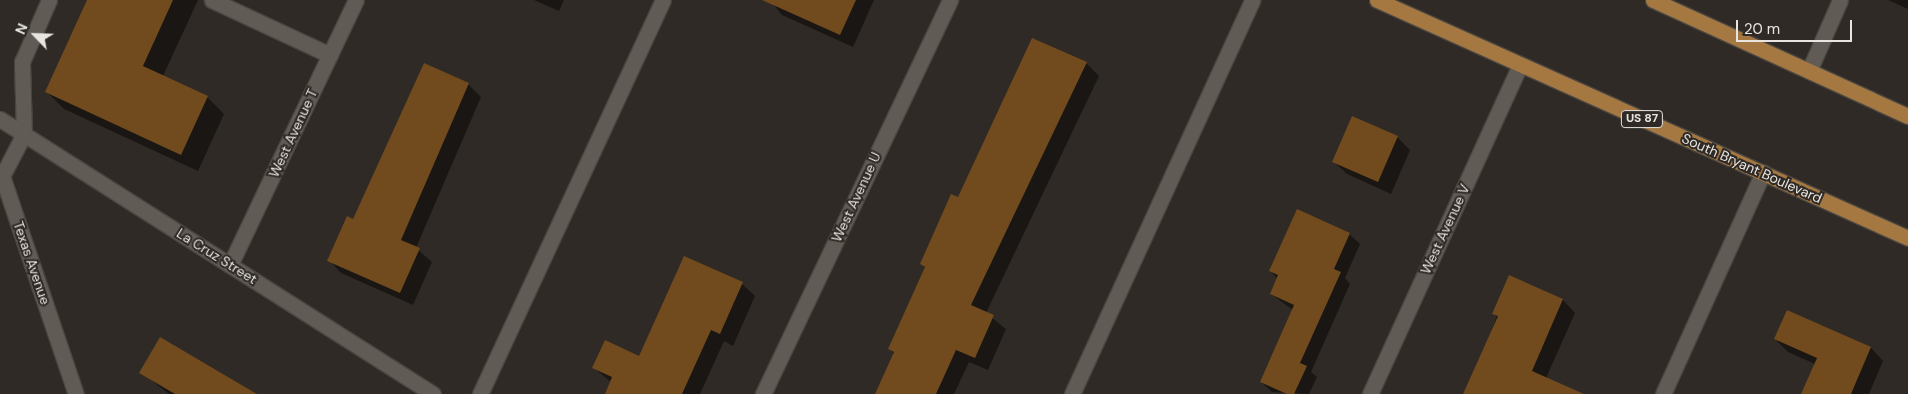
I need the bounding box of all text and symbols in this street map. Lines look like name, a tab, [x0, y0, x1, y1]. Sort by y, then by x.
north arrow	[10, 10, 60, 60]
scale bar	[1738, 10, 1854, 42]
text: 20 m	[1744, 19, 1780, 39]
text: N	[11, 21, 32, 37]
street label: West Avenue T	[265, 86, 321, 180]
road number: US 87	[1621, 110, 1663, 128]
street label: South Bryant Boulevard	[1679, 130, 1825, 206]
street label: West Avenue U	[828, 149, 884, 245]
street label: West Avenue V	[1417, 181, 1473, 277]
street label: Texas Avenue	[10, 219, 54, 307]
street label: La Cruz Street	[174, 225, 260, 287]

